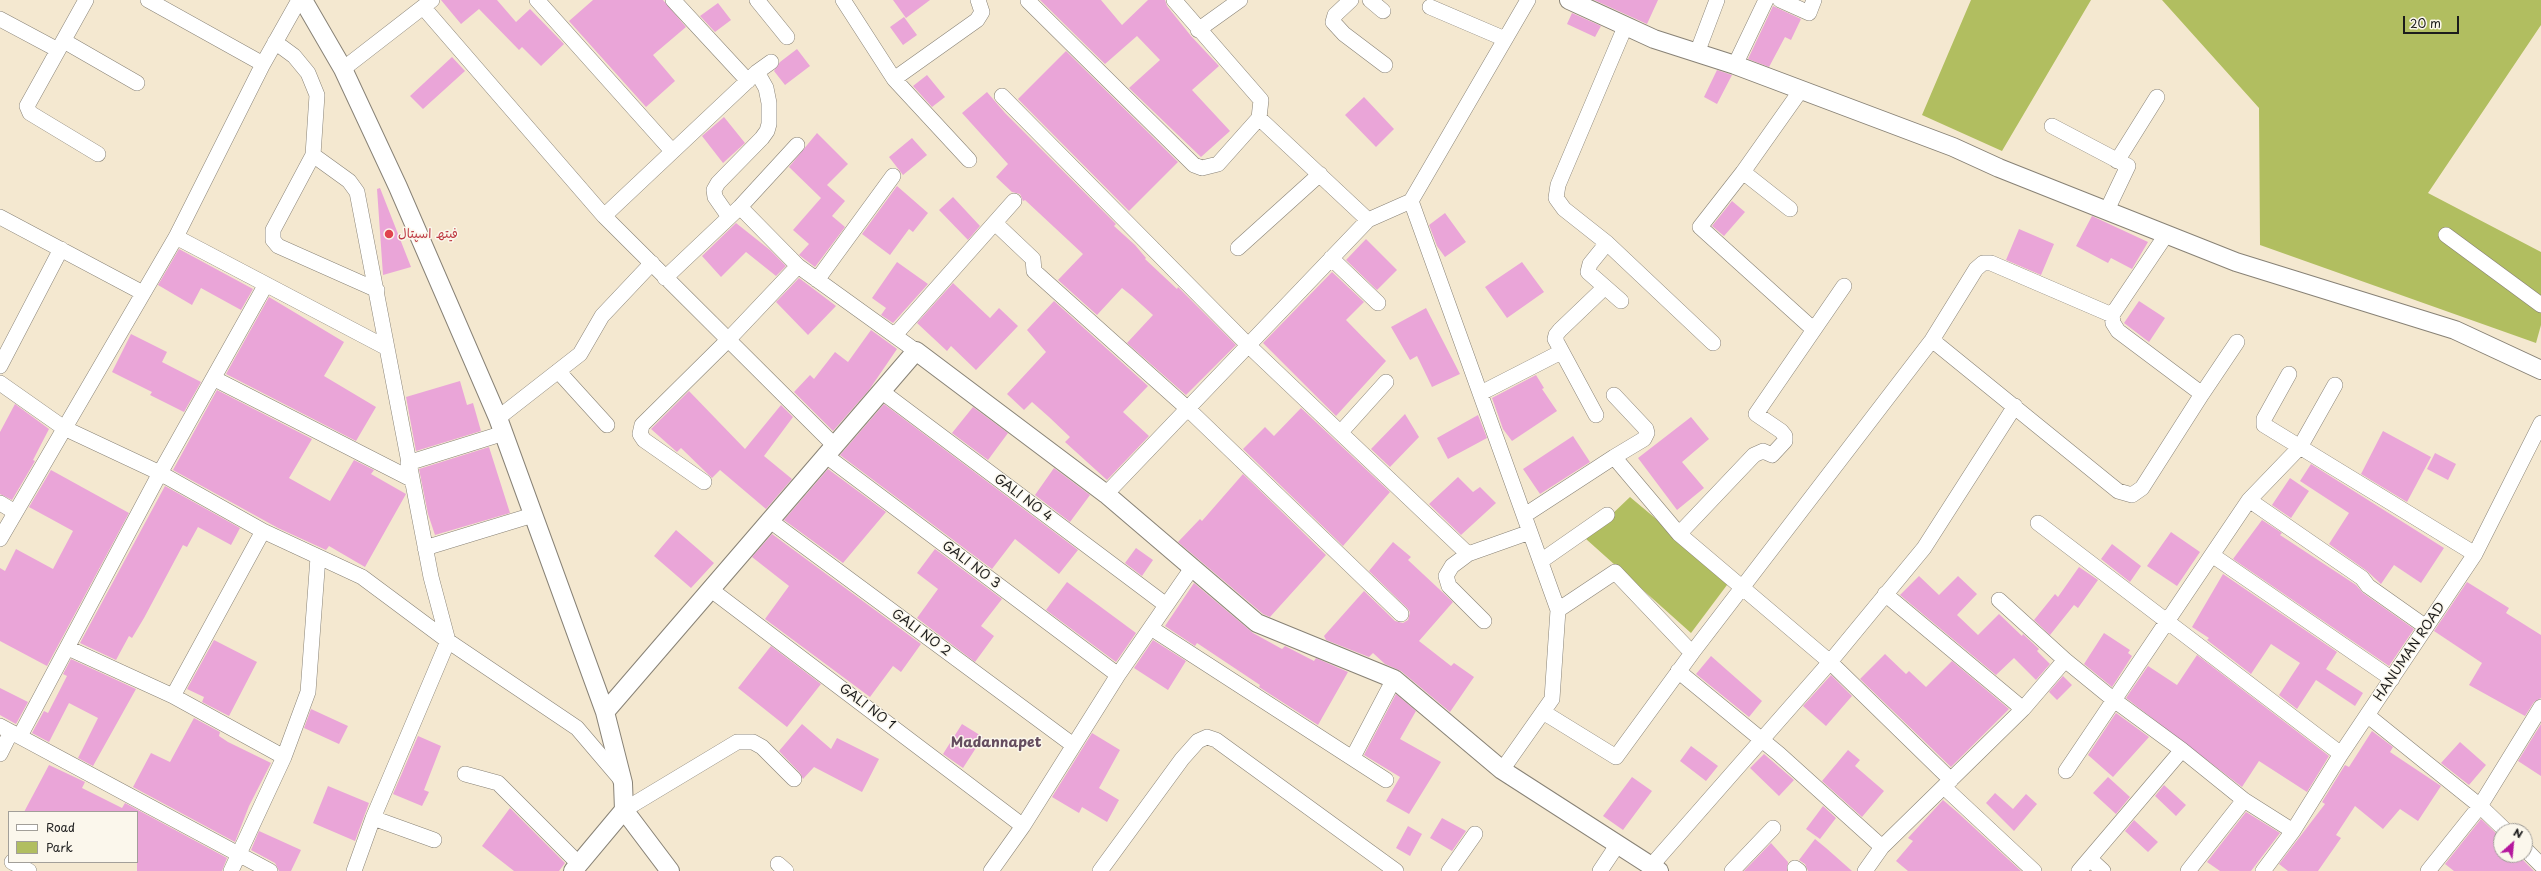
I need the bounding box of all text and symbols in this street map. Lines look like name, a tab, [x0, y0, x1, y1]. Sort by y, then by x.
scale bar	[2405, 8, 2461, 34]
text: 20 m	[2410, 14, 2441, 32]
place label: فیتھ اسپتال	[398, 226, 458, 242]
marker: فیتھ اسپتال	[383, 228, 395, 240]
street label: GALI NO 4	[991, 471, 1055, 525]
street label: GALI NO 3	[939, 538, 1003, 592]
street label: HANUMAN ROAD	[2371, 600, 2449, 704]
street label: GALI NO 2	[888, 606, 954, 660]
street label: GALI NO 1	[836, 681, 898, 733]
district label: Madannapet	[951, 735, 1041, 751]
legend	[8, 811, 138, 863]
text: Road	[46, 818, 75, 836]
north arrow	[2493, 823, 2533, 863]
text: N	[2510, 823, 2526, 842]
text: Park	[46, 838, 73, 856]

